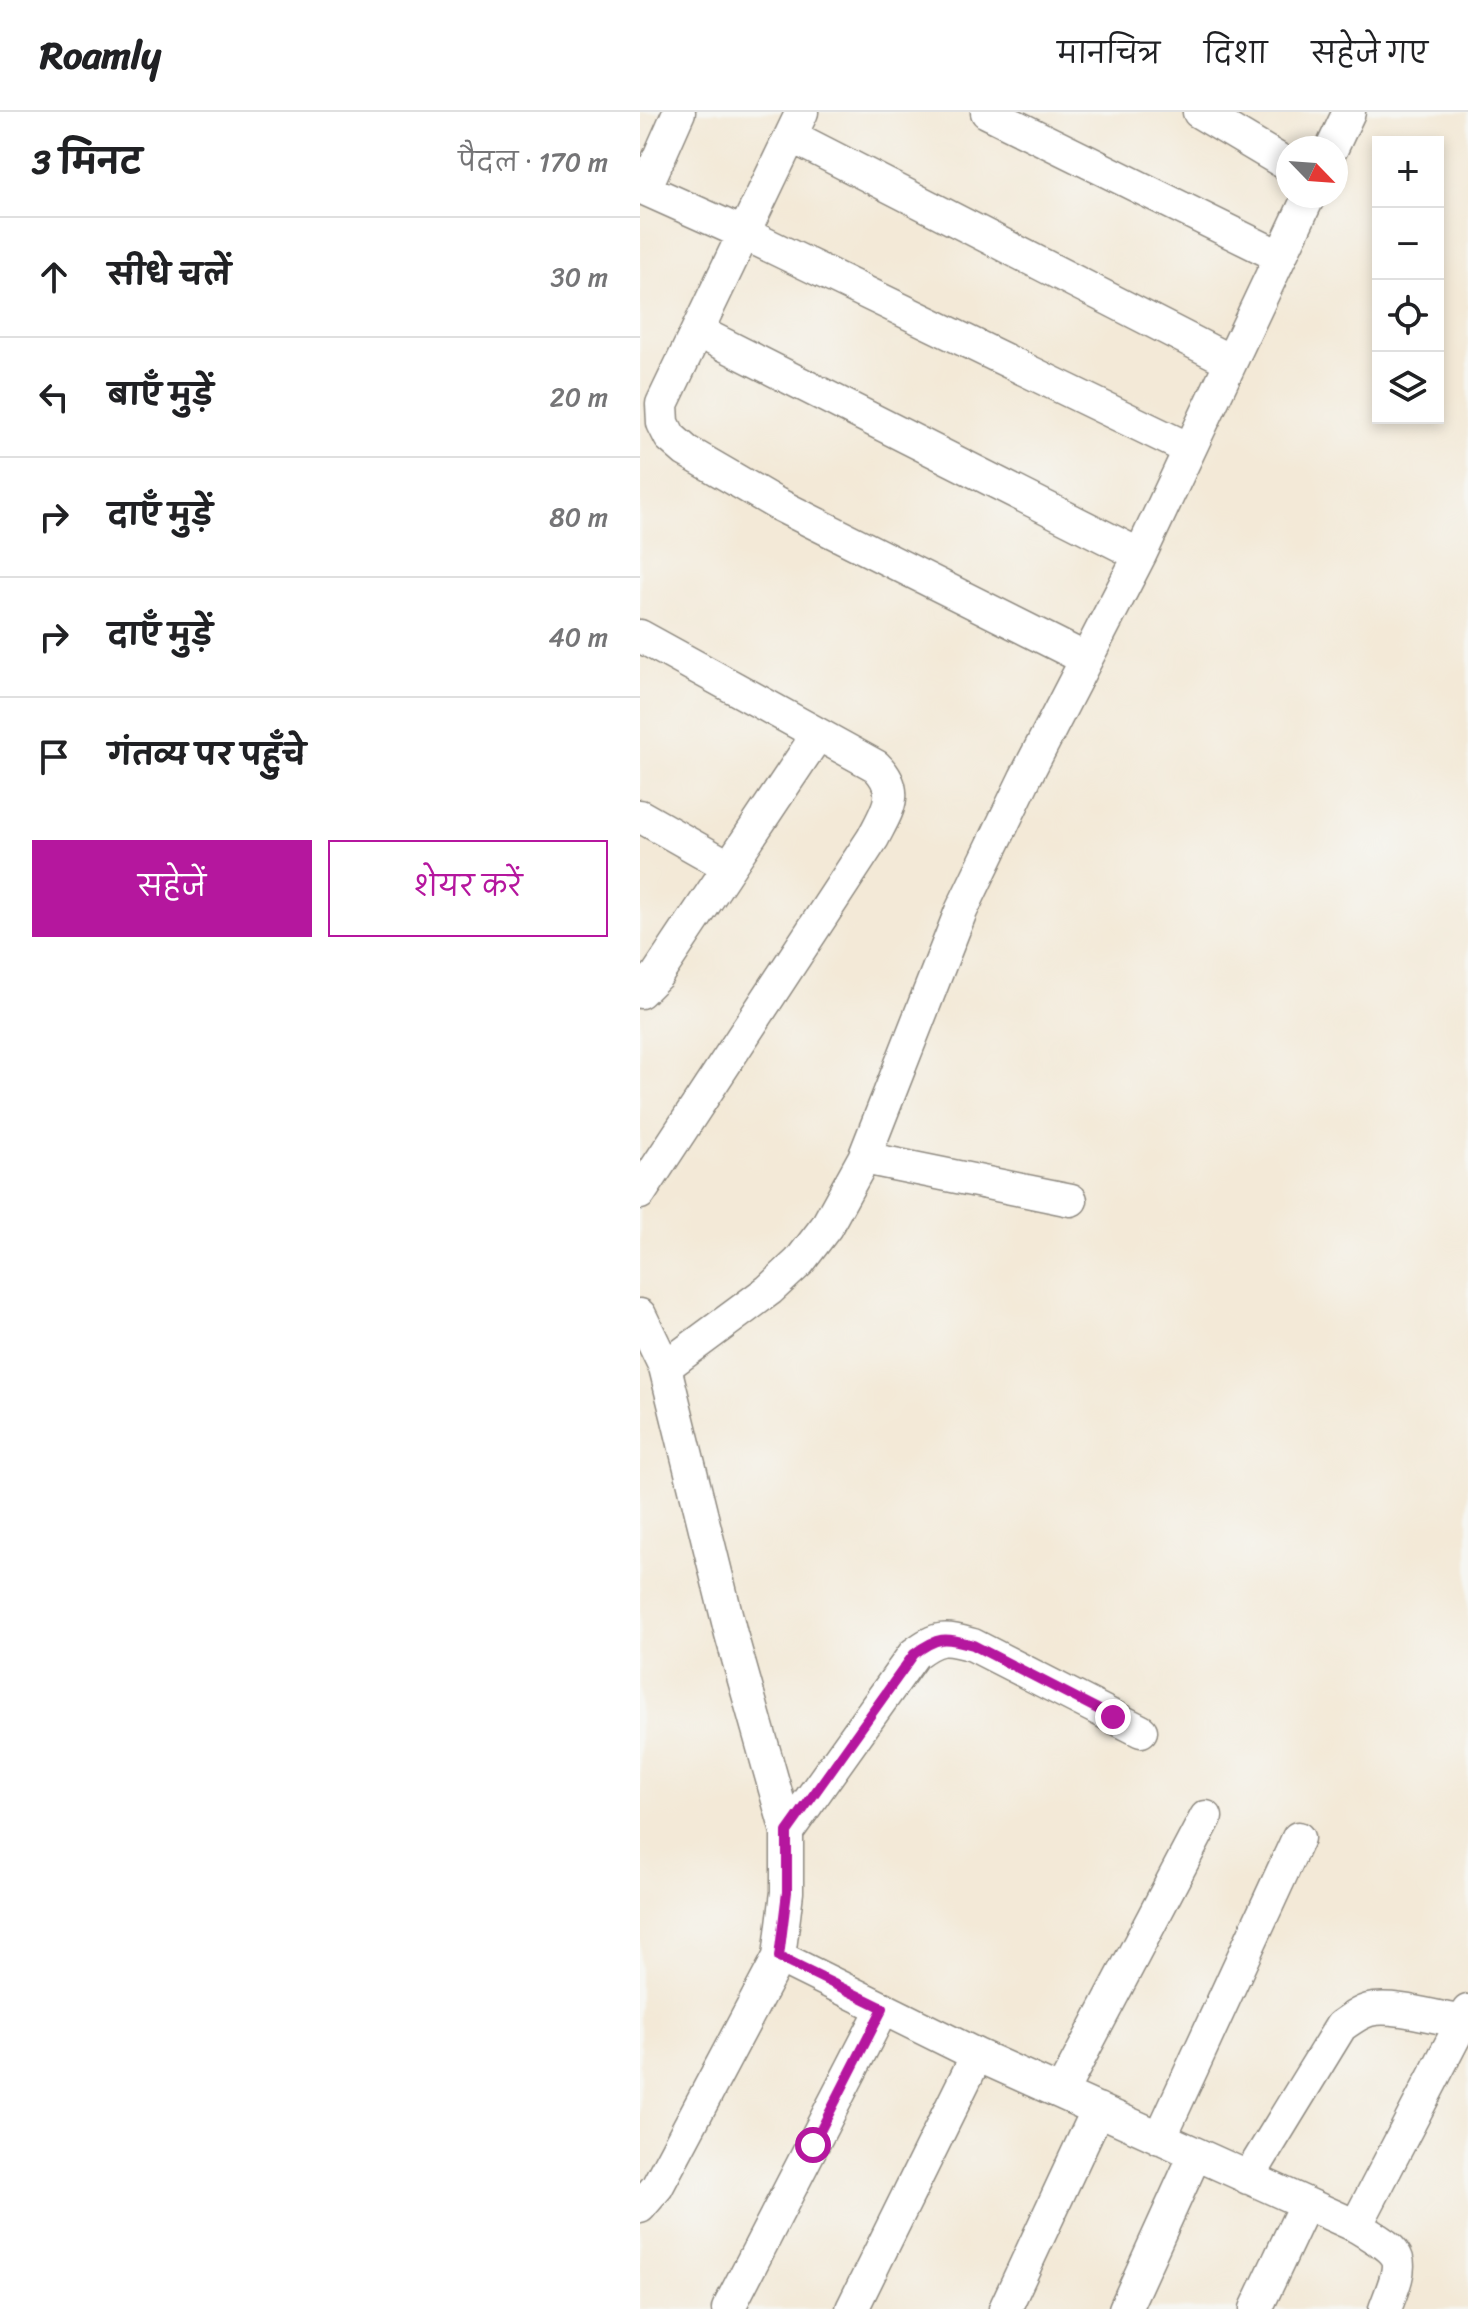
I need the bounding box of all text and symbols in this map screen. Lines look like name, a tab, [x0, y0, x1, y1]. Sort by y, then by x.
text: Roamly	[40, 22, 161, 89]
text: मानचित्र	[1057, 29, 1160, 78]
text: दिशा	[1204, 29, 1268, 78]
text: सहेजे गए	[1312, 29, 1428, 78]
text: 3 मिनट	[32, 132, 142, 192]
north arrow	[1276, 136, 1348, 208]
map controls	[1372, 136, 1444, 424]
button: +	[1372, 136, 1444, 208]
text: पैदल · 170 m	[458, 139, 608, 185]
button: −	[1372, 208, 1444, 280]
text: सीधे चलें	[108, 248, 231, 302]
text: 30 m	[551, 254, 608, 300]
icon: ahead	[32, 255, 76, 299]
button: locate	[1372, 280, 1444, 352]
button: layers	[1372, 352, 1444, 424]
text: बाएँ मुड़ें	[108, 368, 213, 422]
text: 20 m	[550, 374, 608, 420]
icon: left	[32, 375, 76, 419]
text: दाएँ मुड़ें	[108, 488, 213, 542]
text: 80 m	[549, 494, 608, 540]
icon: right	[32, 495, 76, 539]
text: दाएँ मुड़ें	[108, 608, 213, 662]
text: 40 m	[549, 614, 608, 660]
icon: right	[32, 615, 76, 659]
text: गंतव्य पर पहुँचे	[108, 728, 306, 782]
icon: arrive	[32, 735, 76, 779]
button: सहेजें	[32, 840, 312, 937]
button: शेयर करें	[328, 840, 608, 937]
route end	[1095, 1699, 1131, 1735]
route start	[795, 2127, 831, 2163]

